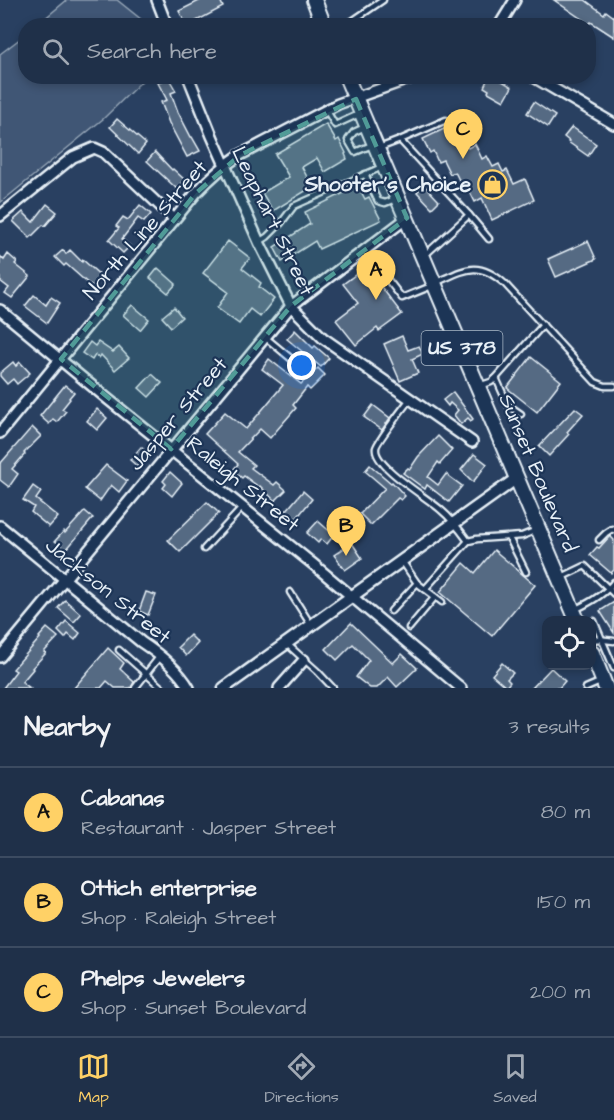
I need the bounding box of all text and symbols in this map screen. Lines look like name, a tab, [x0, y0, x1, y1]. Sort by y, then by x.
search box	[18, 18, 596, 84]
icon: search	[39, 35, 72, 68]
text: Search here	[87, 36, 217, 67]
pin: C	[444, 110, 482, 159]
street label: Leaphart Street	[223, 142, 322, 301]
street label: North Line Street	[76, 153, 214, 306]
shop icon: Shooter's Choice	[476, 168, 508, 200]
place label: Shooter's Choice	[304, 170, 472, 199]
pin: A	[356, 250, 395, 300]
road number: US 378	[422, 331, 502, 365]
street label: Jasper Street	[122, 351, 235, 478]
your location	[287, 351, 316, 380]
street label: Sunset Boulevard	[492, 389, 585, 557]
street label: Raleigh Street	[179, 429, 306, 541]
pin: B	[326, 506, 366, 556]
street label: Jackson Street	[39, 531, 177, 651]
map controls	[542, 616, 596, 670]
button: locate	[542, 616, 596, 670]
text: Nearby	[24, 709, 111, 745]
text: 3 results	[508, 713, 590, 741]
text: Cabanas	[81, 783, 165, 814]
text: A	[37, 798, 50, 826]
text: 80 m	[541, 798, 590, 826]
text: Restaurant · Jasper Street	[81, 814, 336, 842]
text: Ottich enterprise	[81, 873, 257, 904]
text: B	[36, 888, 51, 916]
text: 150 m	[537, 888, 590, 916]
text: Shop · Raleigh Street	[81, 904, 276, 932]
text: Phelps Jewelers	[81, 963, 245, 994]
text: C	[36, 978, 51, 1006]
text: 200 m	[530, 978, 590, 1006]
text: Shop · Sunset Boulevard	[81, 994, 306, 1022]
tab: Map	[77, 1050, 110, 1108]
tab: Directions	[265, 1050, 339, 1108]
tab: Saved	[493, 1050, 537, 1108]

